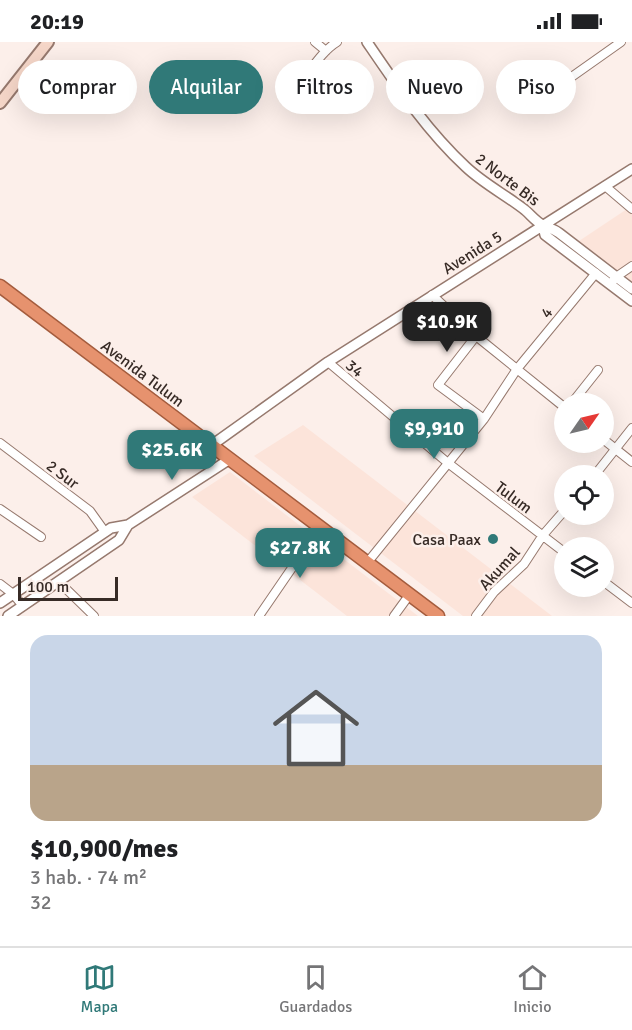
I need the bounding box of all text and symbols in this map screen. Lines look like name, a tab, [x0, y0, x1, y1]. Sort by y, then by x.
text: 20:19	[30, 8, 84, 35]
chip: Comprar	[18, 60, 137, 114]
chip: Alquilar	[149, 60, 263, 114]
chip: Filtros	[275, 60, 374, 114]
chip: Nuevo	[386, 60, 484, 114]
chip: Piso	[496, 60, 576, 114]
street label: 2 Norte Bis	[471, 149, 544, 211]
street label: Avenida 5	[439, 227, 506, 279]
pin: $10.9K	[398, 302, 496, 353]
street label: 4	[536, 303, 557, 322]
text: $10.9K	[416, 309, 478, 334]
street label: Avenida Tulum	[97, 336, 188, 412]
street label: 34	[341, 356, 368, 382]
north arrow	[554, 393, 614, 453]
map controls	[554, 393, 614, 597]
pin: $9,910	[385, 409, 483, 460]
text: $9,910	[404, 416, 464, 441]
pin: $25.6K	[123, 430, 221, 481]
text: $25.6K	[141, 437, 203, 462]
street label: 2 Sur	[42, 456, 83, 494]
button: locate	[554, 465, 614, 525]
street label: Tulum	[491, 477, 536, 518]
pin: $27.8K	[251, 528, 349, 579]
place label: Casa Paax	[412, 530, 482, 550]
marker: Casa Paax	[486, 532, 500, 546]
text: $27.8K	[269, 535, 331, 560]
button: layers	[554, 537, 614, 597]
street label: Akumal	[475, 542, 525, 595]
scale bar	[18, 574, 118, 602]
text: 100 m	[27, 577, 69, 597]
icon: home	[262, 674, 370, 782]
text: $10,900/mes	[30, 833, 178, 865]
text: 3 hab. · 74 m²	[30, 865, 147, 890]
text: 32	[30, 890, 52, 915]
tab: Mapa	[81, 961, 118, 1017]
tab: Guardados	[279, 961, 352, 1017]
tab: Inicio	[513, 961, 551, 1017]

